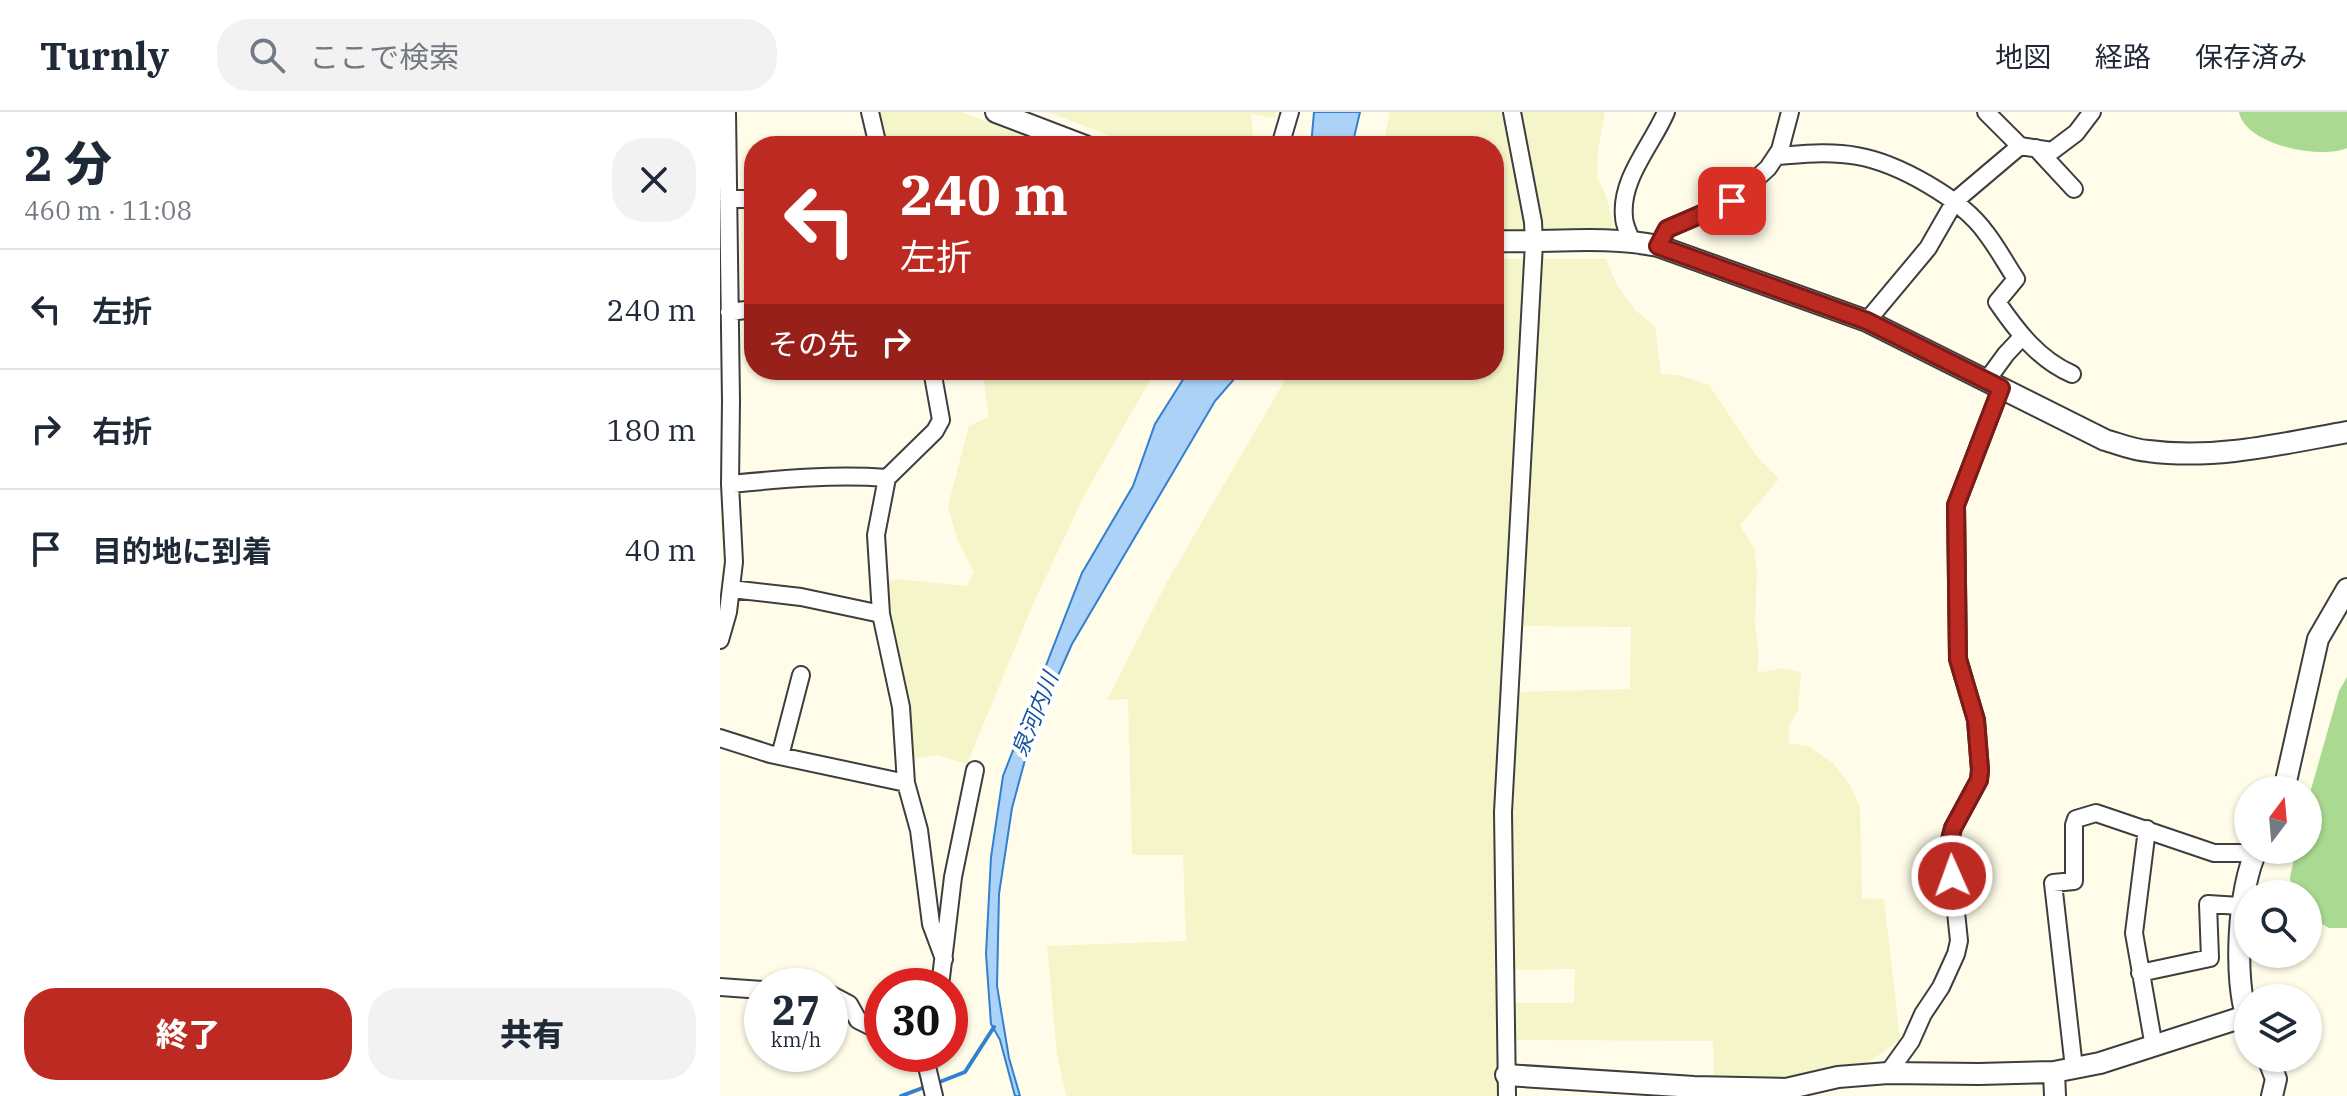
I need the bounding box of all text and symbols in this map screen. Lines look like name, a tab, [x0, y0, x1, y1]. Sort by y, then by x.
search box	[217, 19, 777, 91]
text: Turnly	[40, 31, 169, 80]
icon: search	[245, 33, 289, 77]
text: ここで検索	[309, 37, 459, 76]
text: 地図	[1995, 38, 2051, 75]
text: 経路	[2095, 38, 2151, 75]
text: 保存済み	[2195, 38, 2307, 75]
text: 2 分	[24, 132, 112, 194]
button: close	[612, 138, 696, 222]
text: 240 m	[900, 158, 1068, 230]
pin	[1698, 167, 1766, 235]
icon: left	[768, 168, 872, 272]
icon: arrive	[1710, 179, 1754, 223]
text: 460 m · 11:08	[24, 193, 192, 227]
text: 左折	[900, 233, 972, 280]
icon: left	[24, 287, 68, 331]
text: 240 m	[606, 290, 696, 329]
text: 左折	[92, 291, 152, 330]
icon: right	[874, 320, 918, 364]
text: その先	[768, 324, 858, 363]
icon: right	[24, 407, 68, 451]
text: 180 m	[606, 410, 696, 449]
text: 右折	[92, 411, 152, 450]
icon: arrive	[24, 527, 68, 571]
text: 40 m	[624, 530, 696, 569]
text: 目的地に到着	[92, 531, 272, 570]
water label: 泉河内川	[1004, 666, 1065, 760]
north arrow	[2234, 776, 2322, 864]
map controls	[2234, 776, 2322, 1072]
position arrow	[1910, 834, 1994, 918]
button: search	[2234, 880, 2322, 968]
speed limit sign: 30	[864, 968, 968, 1072]
text: 27	[772, 984, 820, 1036]
button: layers	[2234, 984, 2322, 1072]
button: 終了	[24, 988, 352, 1080]
button: 共有	[368, 988, 696, 1080]
text: km/h	[771, 1026, 821, 1053]

